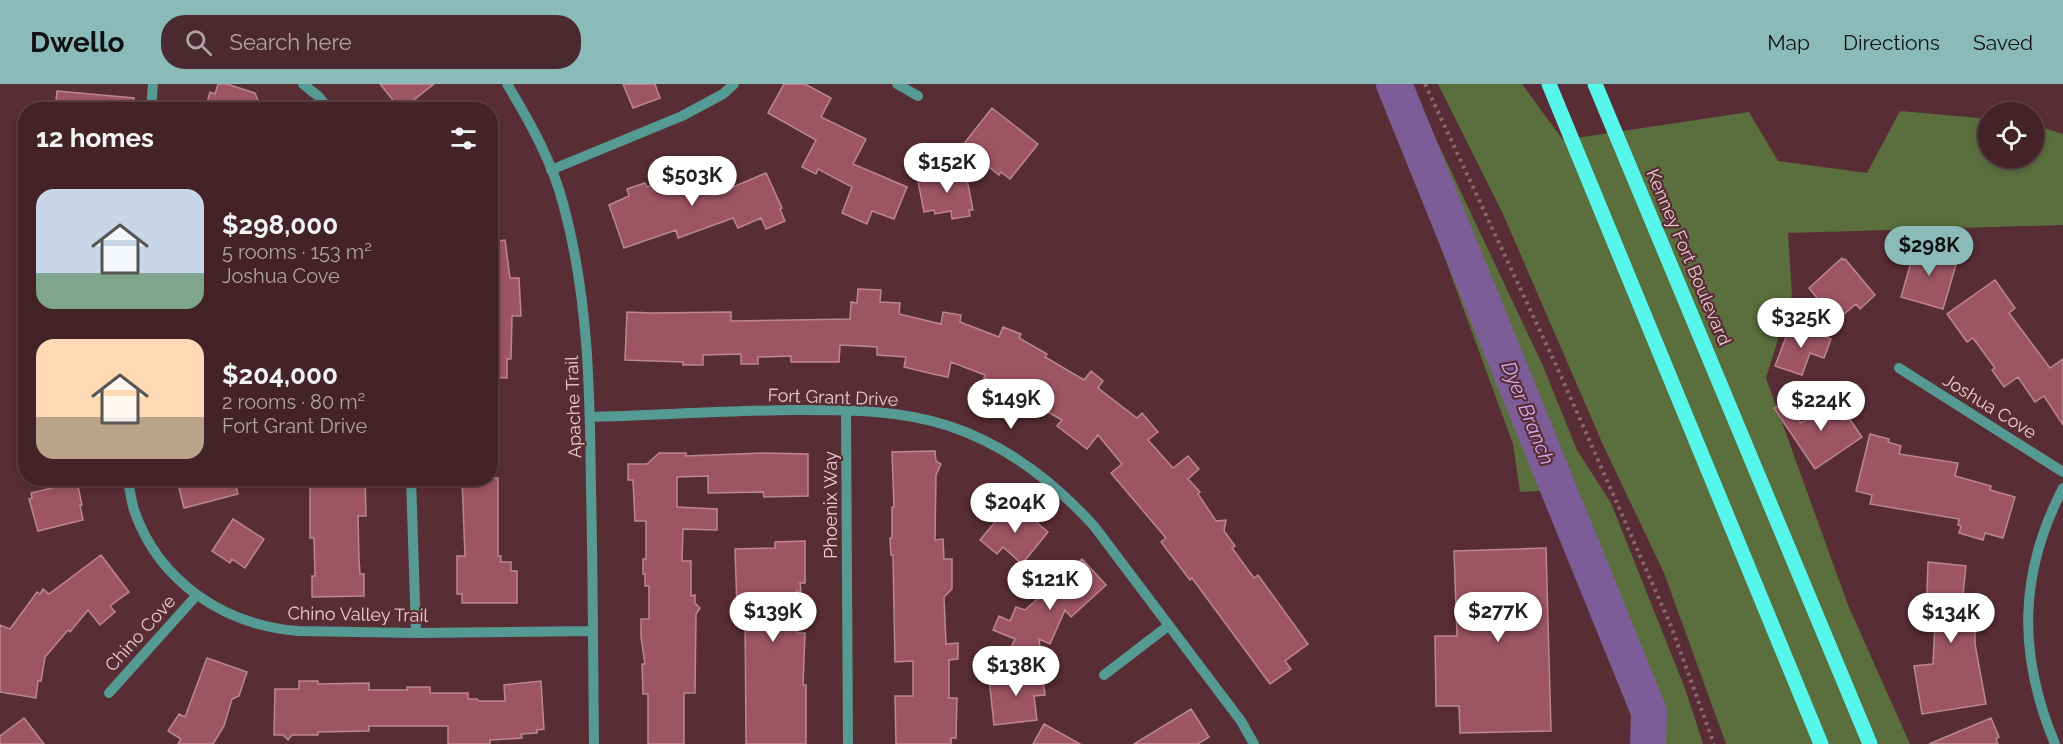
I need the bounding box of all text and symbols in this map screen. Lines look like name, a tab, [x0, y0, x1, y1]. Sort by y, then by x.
search box	[161, 15, 581, 69]
text: Dwello	[30, 26, 125, 59]
icon: search	[182, 26, 215, 59]
text: Search here	[230, 29, 352, 55]
text: Map	[1767, 30, 1810, 55]
text: Directions	[1843, 30, 1940, 55]
text: Saved	[1973, 30, 2033, 55]
map controls	[1978, 102, 2044, 168]
button: locate	[1978, 102, 2044, 168]
icon: filters	[447, 122, 480, 155]
text: 12 homes	[36, 123, 154, 153]
pin: $152K	[905, 143, 989, 194]
text: $152K	[918, 150, 976, 174]
pin: $503K	[650, 156, 734, 207]
text: $503K	[662, 163, 722, 187]
street label: Kenney Fort Boulevard	[1642, 166, 1736, 348]
text: $298,000	[222, 210, 338, 240]
icon: home	[84, 213, 156, 285]
pin: $298K	[1887, 226, 1971, 277]
text: $298K	[1898, 233, 1960, 257]
text: 5 rooms · 153 m²	[222, 240, 372, 264]
text: Joshua Cove	[222, 264, 340, 288]
pin: $325K	[1759, 298, 1843, 349]
text: $325K	[1771, 305, 1831, 329]
street label: Apache Trail	[561, 355, 585, 459]
water label: Dyer Branch	[1496, 358, 1560, 468]
text: $204,000	[222, 360, 338, 390]
icon: home	[84, 363, 156, 435]
street label: Joshua Cove	[1939, 369, 2041, 443]
pin: $149K	[969, 379, 1053, 430]
pin: $224K	[1779, 381, 1863, 432]
street label: Fort Grant Drive	[767, 384, 899, 410]
text: $149K	[981, 386, 1041, 410]
text: $224K	[1791, 388, 1851, 412]
text: 2 rooms · 80 m²	[222, 390, 365, 414]
text: Fort Grant Drive	[222, 414, 367, 438]
street label: Phoenix Way	[820, 451, 841, 559]
pin: $204K	[973, 483, 1057, 534]
text: $204K	[984, 490, 1046, 514]
pin: $121K	[1008, 560, 1092, 611]
text: $121K	[1021, 567, 1079, 591]
street label: Chino Cove	[100, 590, 180, 675]
pin: $139K	[731, 592, 815, 643]
pin: $277K	[1456, 592, 1540, 643]
pin: $134K	[1909, 593, 1993, 644]
text: $139K	[744, 599, 802, 623]
text: $277K	[1468, 599, 1528, 623]
text: $134K	[1922, 600, 1980, 624]
street label: Chino Valley Trail	[287, 602, 429, 626]
pin: $138K	[974, 646, 1058, 697]
text: $138K	[986, 653, 1046, 677]

